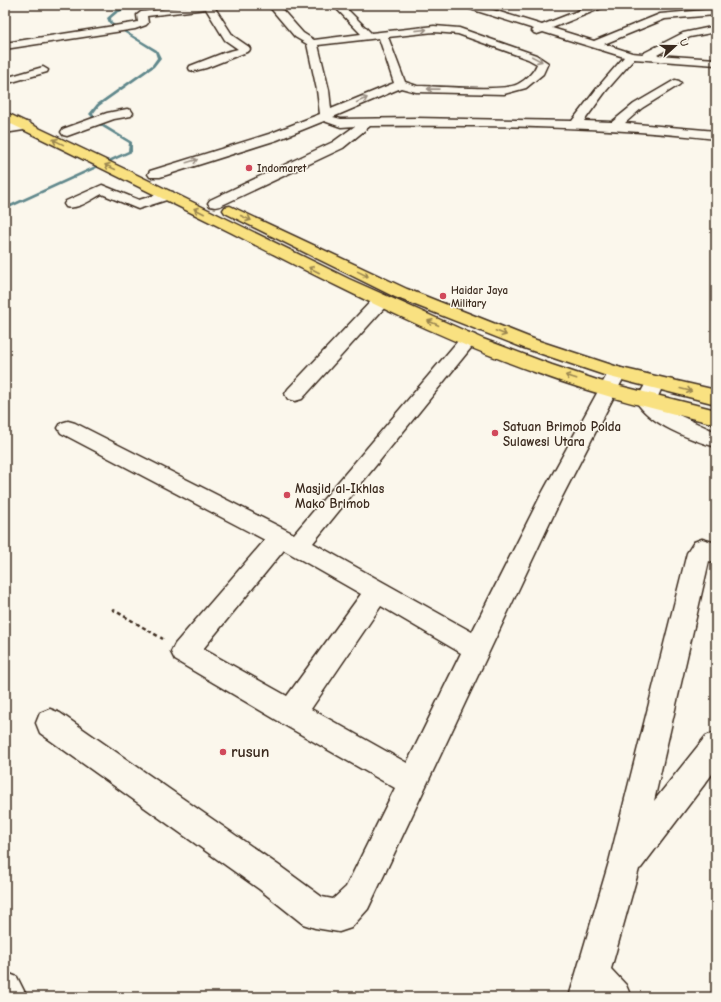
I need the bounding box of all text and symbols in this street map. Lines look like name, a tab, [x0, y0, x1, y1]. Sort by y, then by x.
north arrow	[655, 26, 695, 66]
one-way arrow	[414, 27, 427, 34]
text: U	[676, 37, 691, 48]
one-way arrow	[530, 56, 542, 64]
one-way arrow	[427, 85, 440, 93]
one-way arrow	[355, 96, 367, 103]
one-way arrow	[52, 138, 64, 145]
one-way arrow	[185, 157, 198, 164]
place label: Indomaret	[257, 162, 307, 175]
one-way arrow	[104, 163, 116, 170]
marker: Indomaret	[244, 163, 254, 173]
one-way arrow	[193, 206, 205, 214]
one-way arrow	[239, 215, 251, 222]
one-way arrow	[309, 265, 321, 273]
one-way arrow	[356, 271, 368, 278]
place label: Haidar Jaya Military	[451, 284, 508, 310]
marker: Haidar Jaya Military	[438, 291, 448, 301]
one-way arrow	[427, 319, 439, 327]
one-way arrow	[495, 329, 507, 337]
one-way arrow	[566, 373, 578, 381]
one-way arrow	[679, 387, 692, 394]
place label: Satuan Brimob Polda Sulawesi Utara	[503, 419, 621, 449]
marker: Satuan Brimob Polda Sulawesi Utara	[490, 428, 500, 438]
place label: Masjid al-Ikhlas Mako Brimob	[295, 481, 385, 511]
marker: Masjid al-Ikhlas Mako Brimob	[282, 490, 292, 500]
place label: rusun	[231, 743, 270, 761]
marker: rusun	[218, 747, 228, 757]

